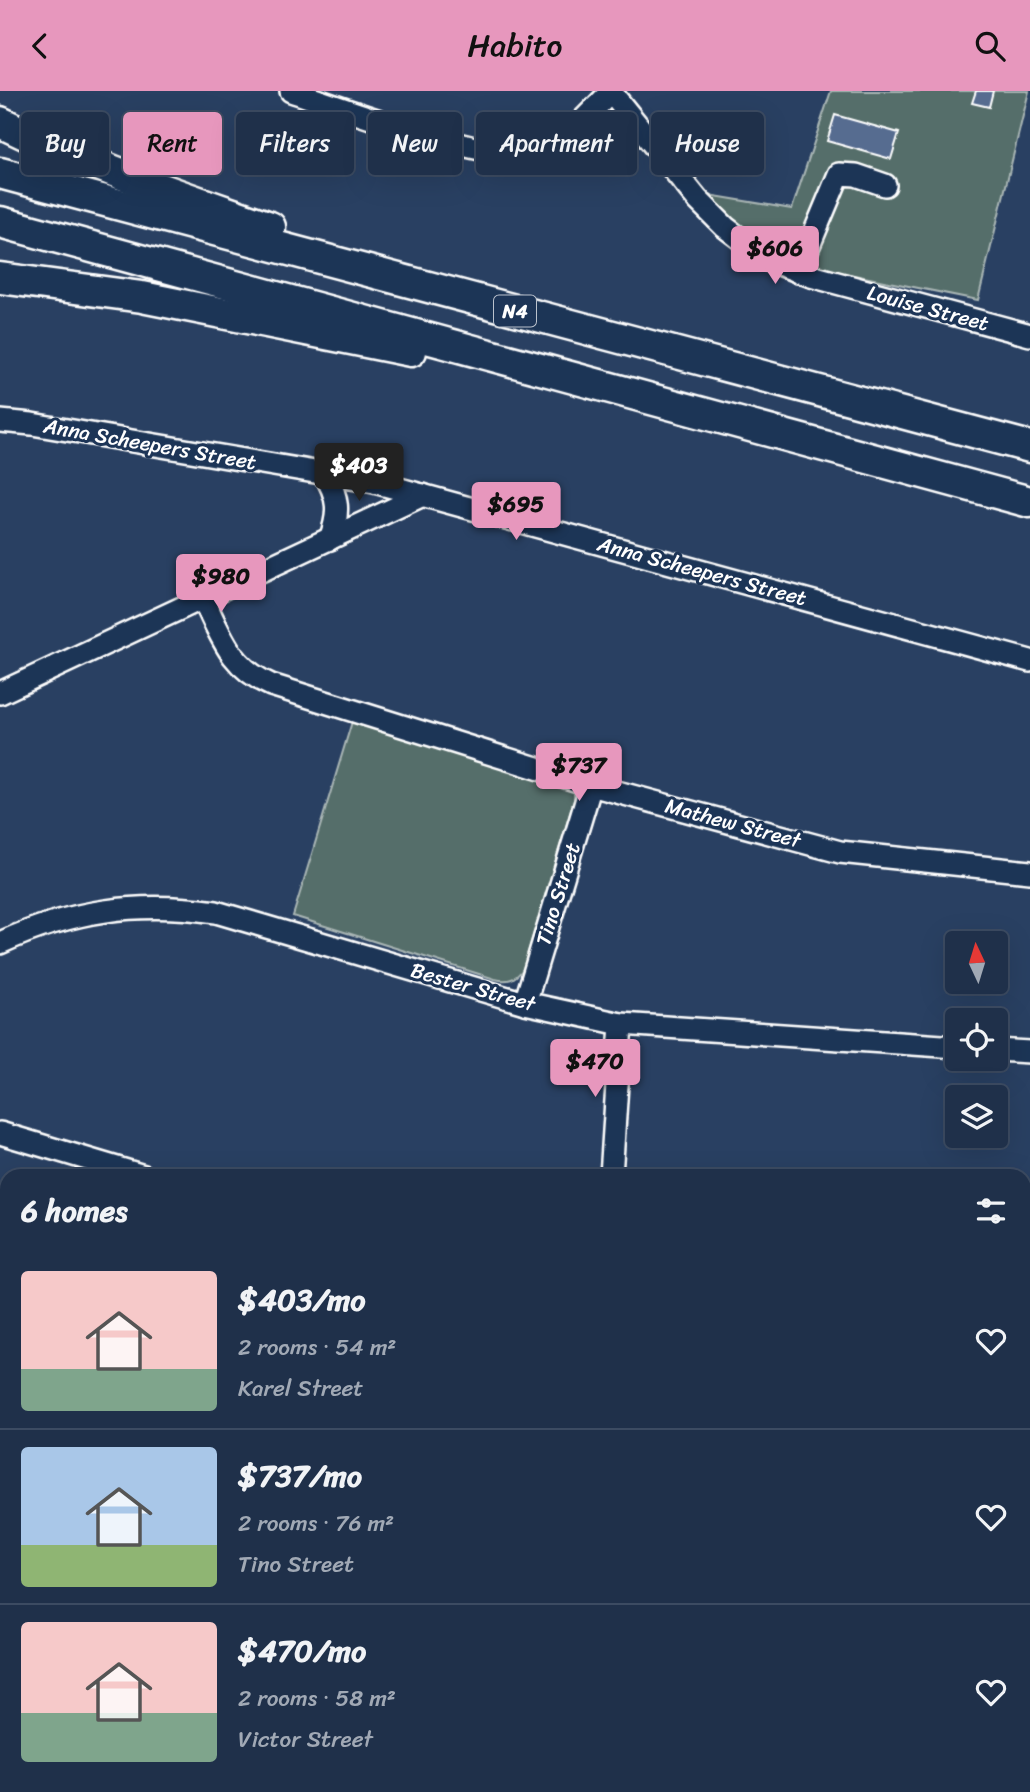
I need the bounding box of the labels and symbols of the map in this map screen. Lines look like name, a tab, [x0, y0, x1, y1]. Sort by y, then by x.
pin: $606	[734, 227, 816, 286]
street label: Louise Street	[863, 274, 993, 342]
road number: N4	[494, 295, 536, 326]
street label: Anna Scheepers Street	[40, 406, 259, 481]
pin: $403	[318, 443, 400, 503]
pin: $695	[475, 483, 557, 542]
street label: Anna Scheepers Street	[592, 525, 811, 617]
pin: $980	[180, 554, 262, 614]
pin: $737	[538, 743, 620, 803]
street label: Mathew Street	[661, 787, 807, 860]
street label: Tino Street	[524, 838, 592, 950]
north arrow	[945, 931, 1008, 994]
street label: Bester Street	[406, 951, 541, 1023]
pin: $470	[554, 1039, 636, 1099]

